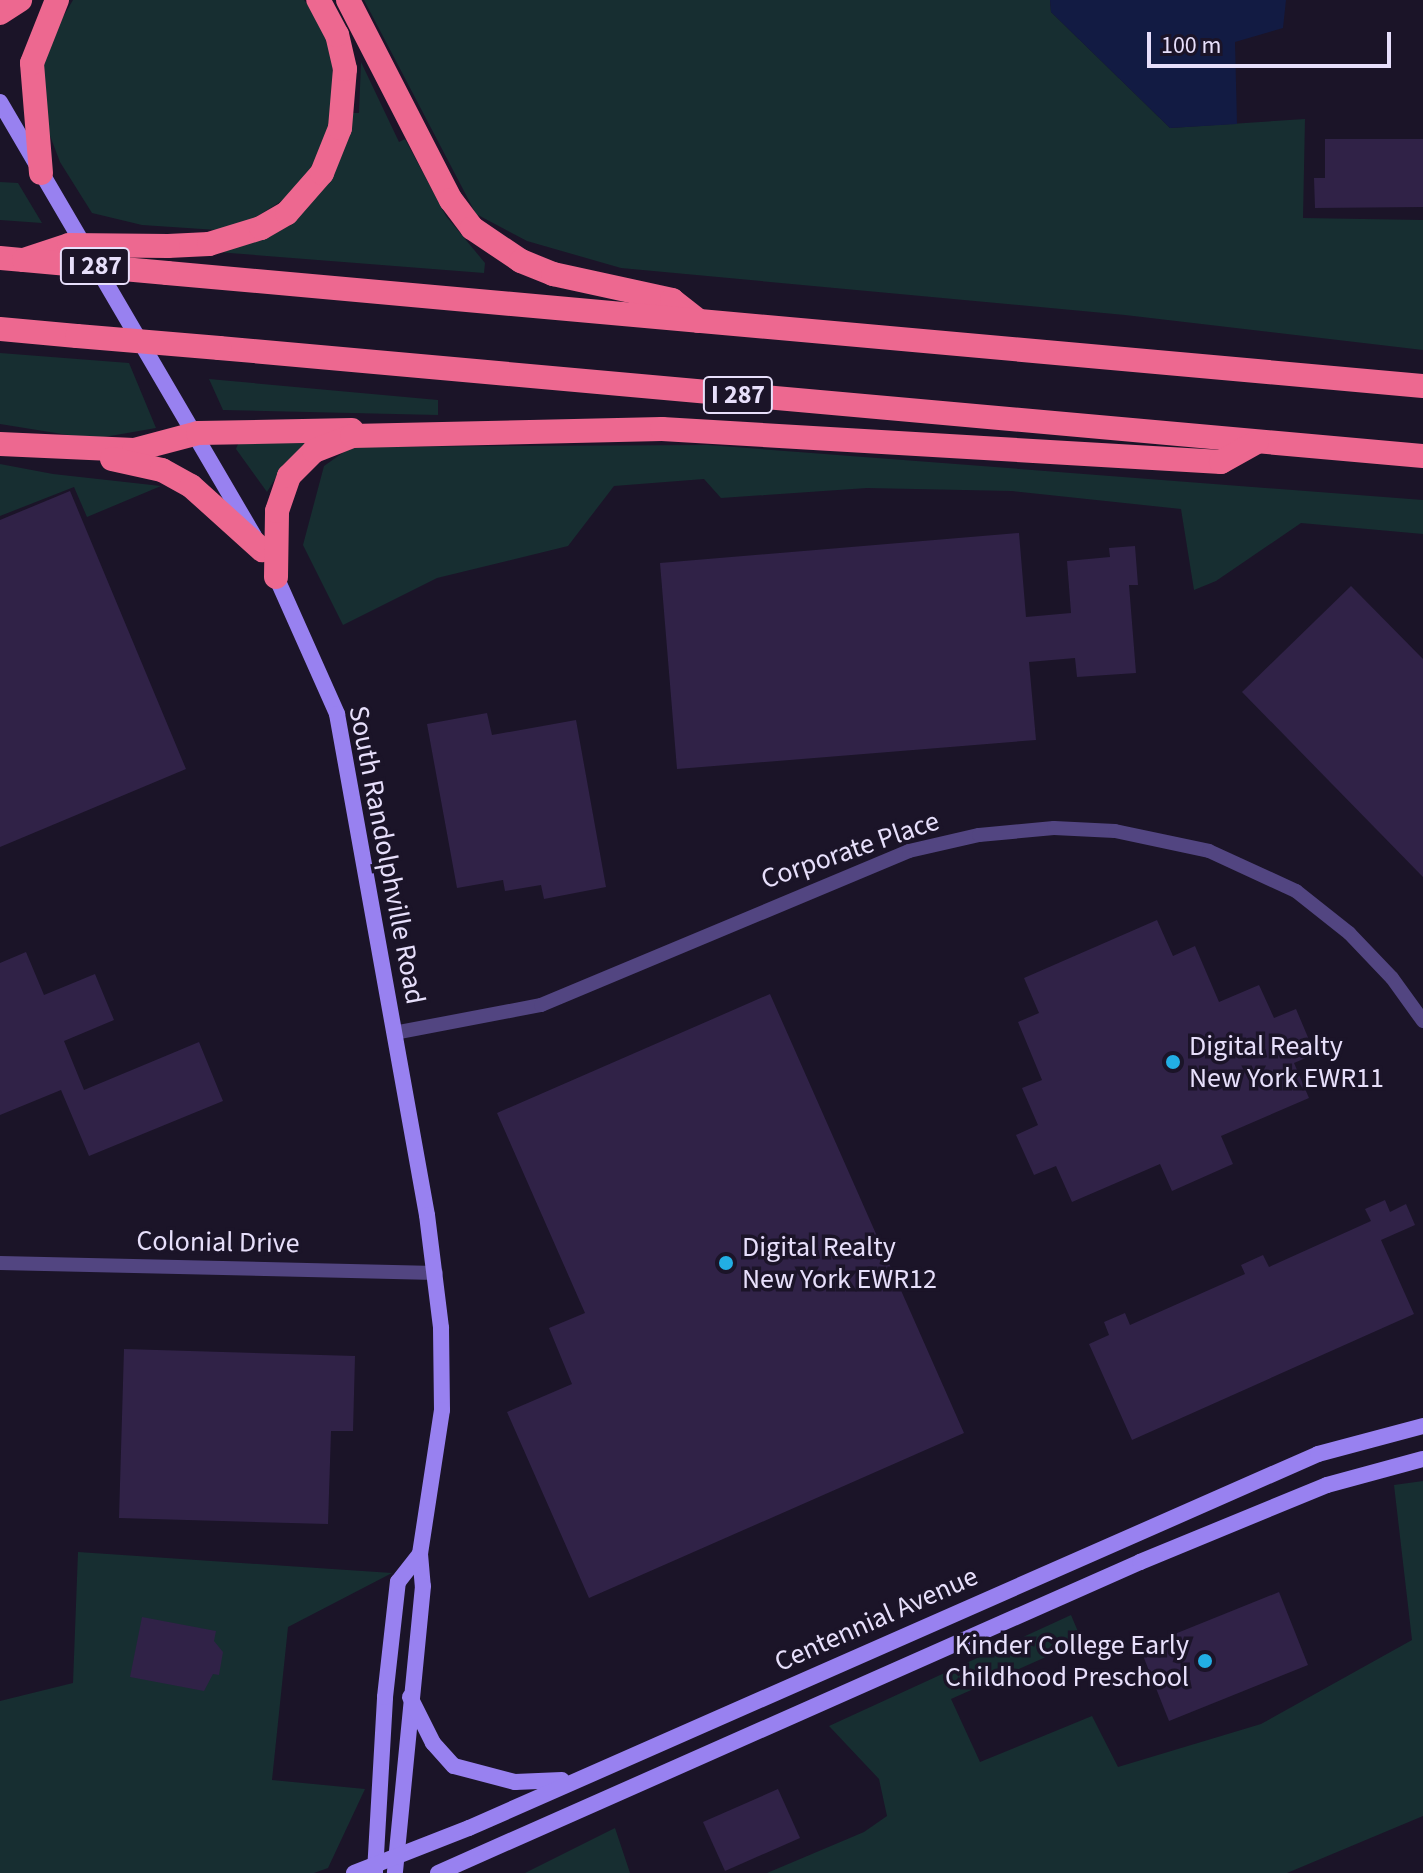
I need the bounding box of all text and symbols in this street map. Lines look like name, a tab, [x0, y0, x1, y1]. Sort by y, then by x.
scale bar	[1151, 16, 1395, 66]
text: 100 m	[1161, 28, 1221, 63]
road number: I 287	[59, 244, 131, 288]
road number: I 287	[702, 373, 774, 417]
street label: South Randolphville Road	[342, 703, 432, 1007]
street label: Corporate Place	[757, 804, 943, 896]
place label: Digital Realty New York EWR11	[1189, 1029, 1384, 1095]
marker: Digital Realty New York EWR11	[1164, 1053, 1182, 1071]
street label: Colonial Drive	[136, 1224, 300, 1260]
place label: Digital Realty New York EWR12	[742, 1230, 937, 1296]
marker: Digital Realty New York EWR12	[717, 1254, 735, 1272]
street label: Centennial Avenue	[769, 1559, 983, 1679]
place label: Kinder College Early Childhood Preschool	[945, 1628, 1189, 1694]
marker: Kinder College Early Childhood Preschool	[1196, 1652, 1214, 1670]

